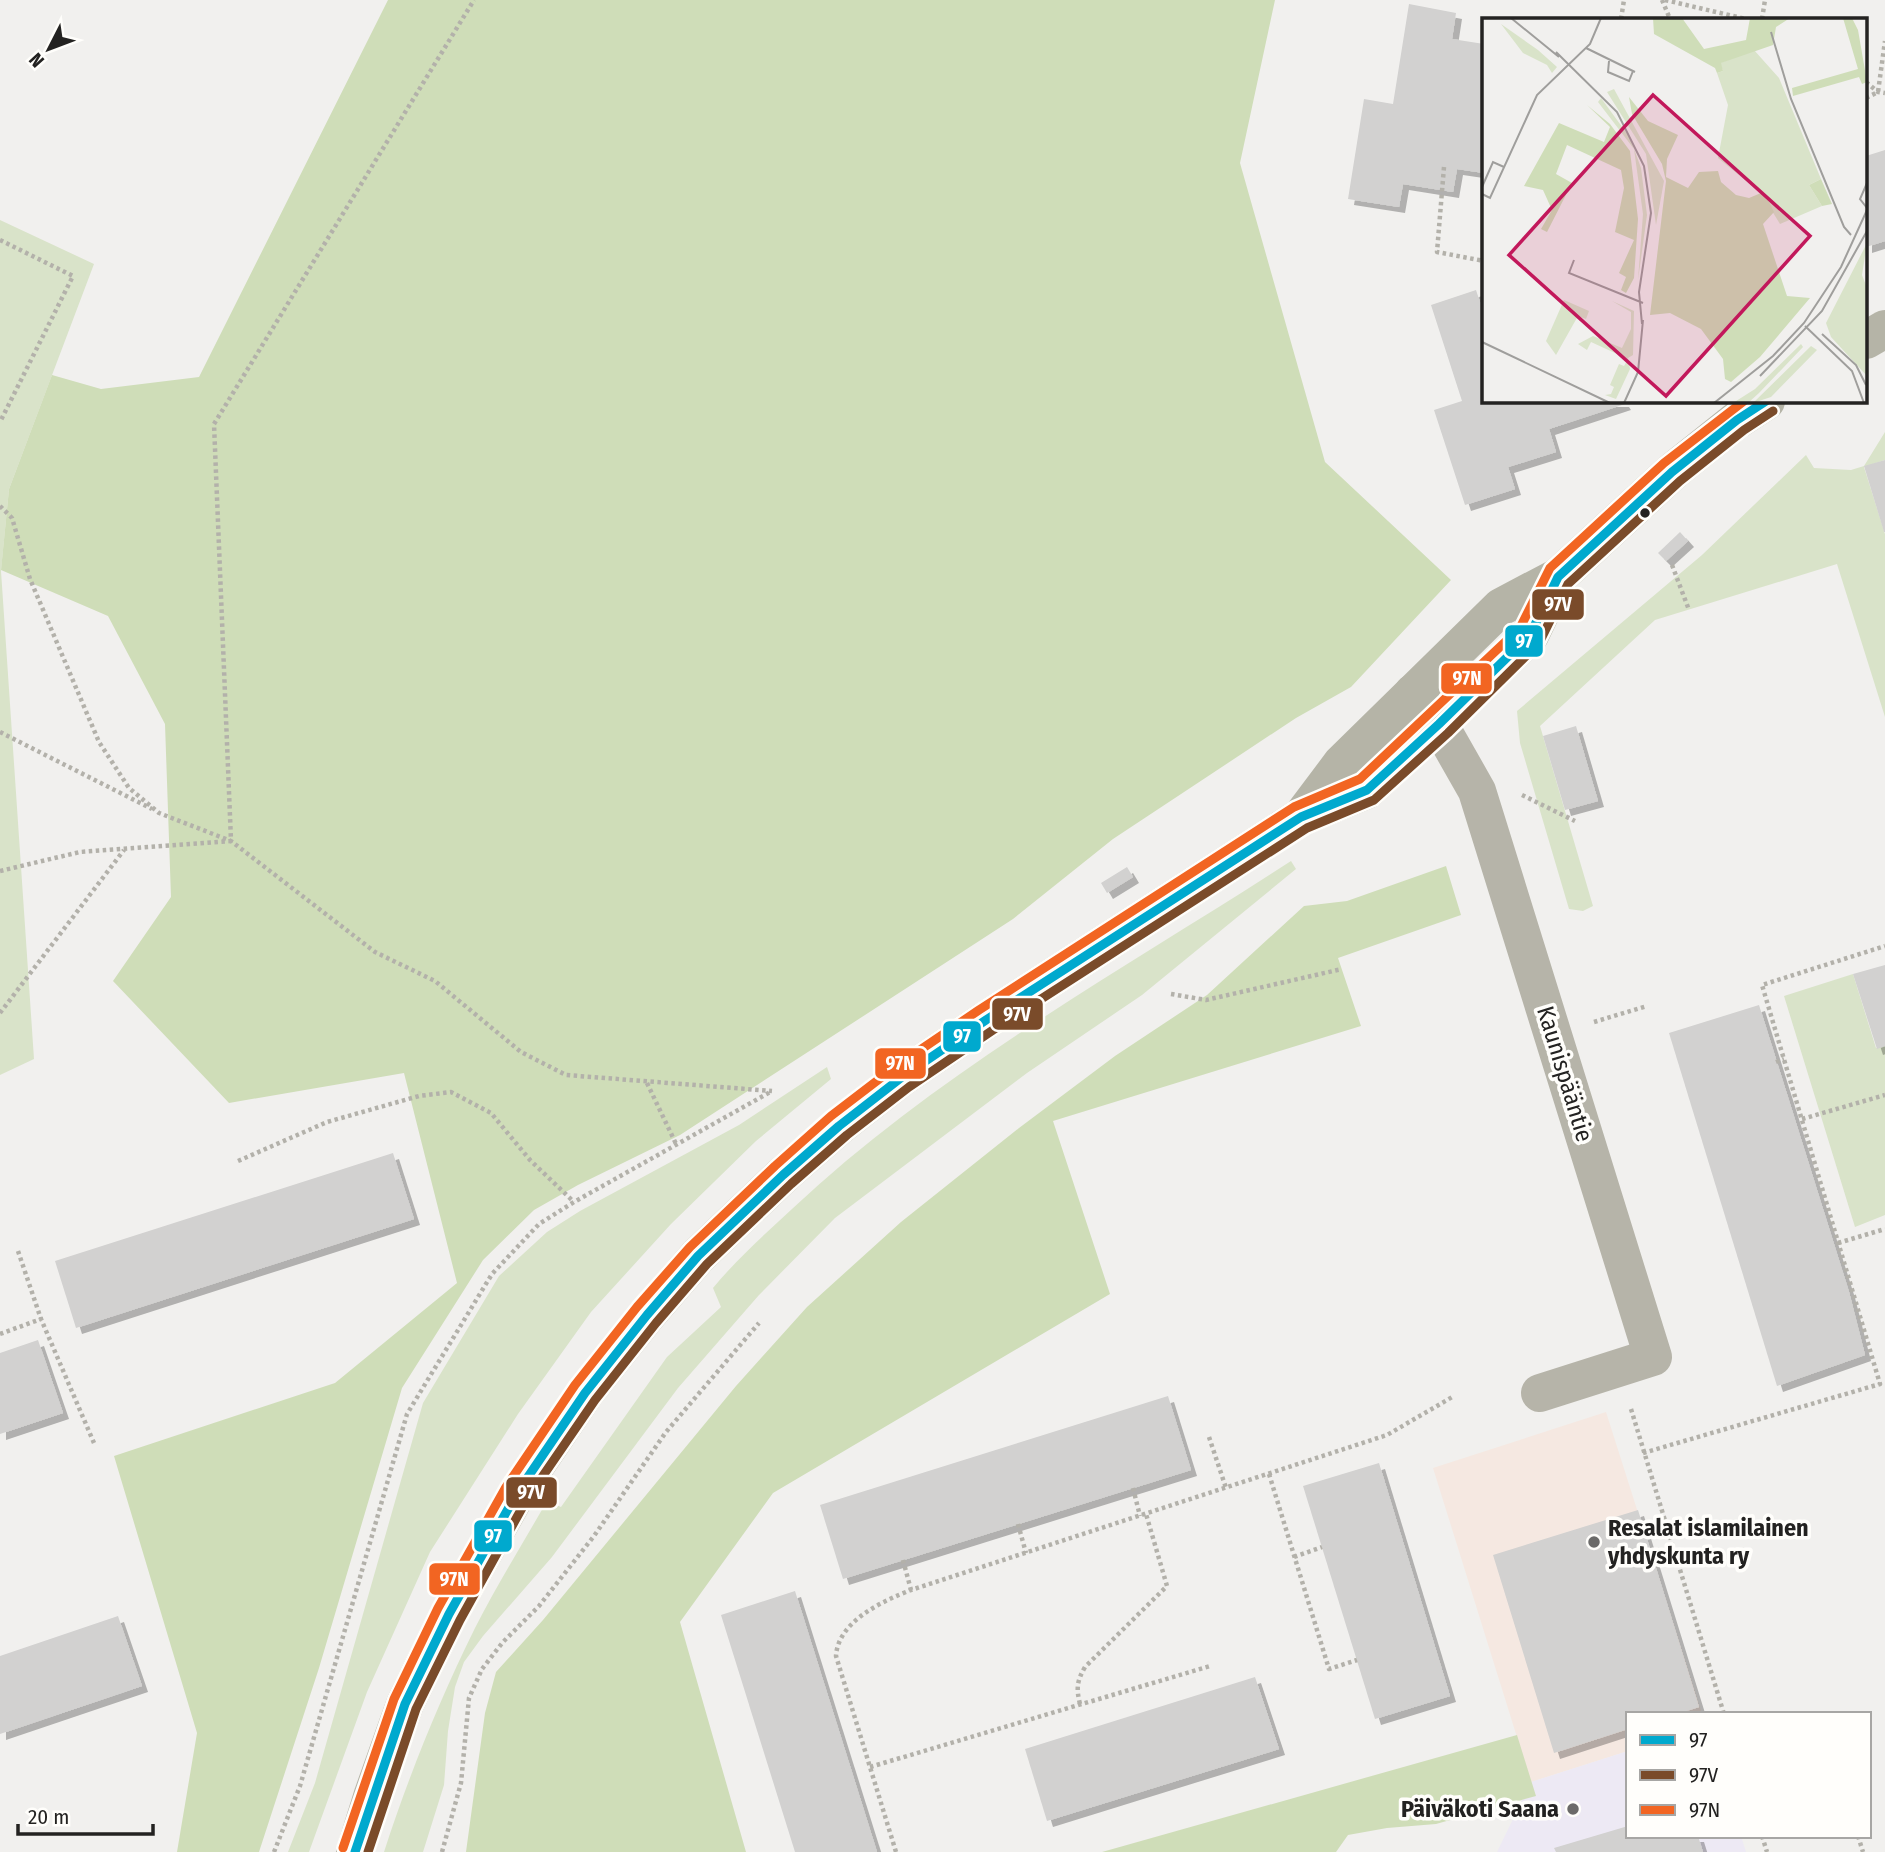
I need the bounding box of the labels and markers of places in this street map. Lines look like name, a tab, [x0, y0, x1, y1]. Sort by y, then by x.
unlabelled marker	[1638, 506, 1652, 520]
place label: Resalat islamilainen yhdyskunta ry	[1607, 1514, 1809, 1570]
marker: Resalat islamilainen yhdyskunta ry	[1586, 1534, 1602, 1550]
place label: Päiväkoti Saana	[1401, 1795, 1559, 1823]
marker: Päiväkoti Saana	[1565, 1801, 1581, 1817]

